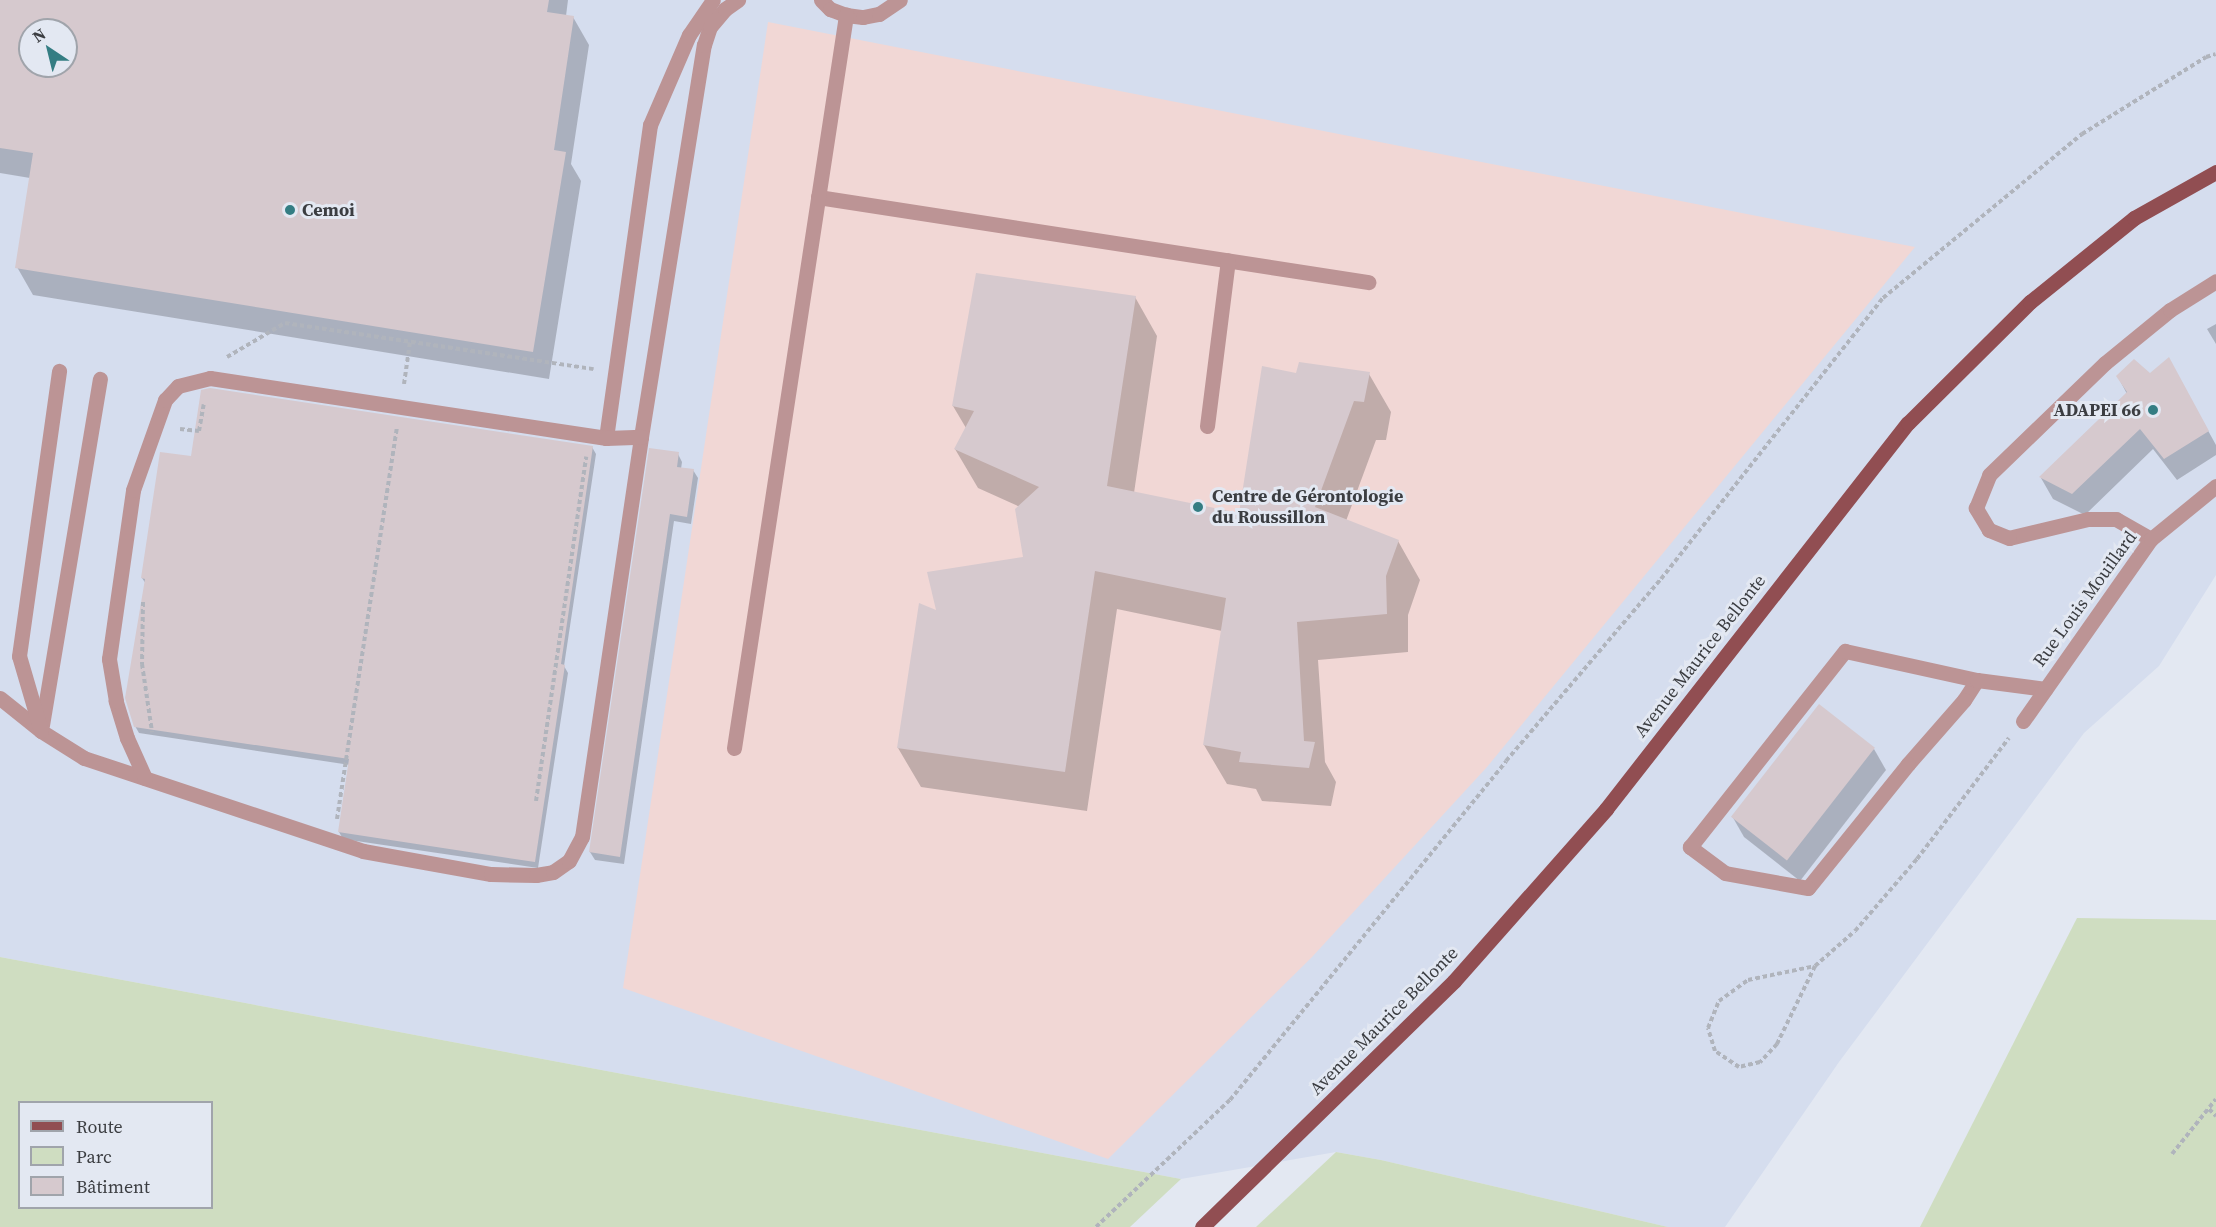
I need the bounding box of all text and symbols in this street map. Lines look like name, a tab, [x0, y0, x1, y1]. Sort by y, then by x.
north arrow	[18, 18, 78, 78]
text: N	[28, 23, 50, 47]
place label: Cemoi	[302, 199, 355, 221]
marker: Cemoi	[283, 203, 297, 217]
place label: ADAPEI 66	[2053, 399, 2141, 421]
marker: ADAPEI 66	[2146, 403, 2160, 417]
place label: Centre de Gérontologie du Roussillon	[1212, 486, 1403, 528]
marker: Centre de Gérontologie du Roussillon	[1189, 498, 1207, 516]
street label: Rue Louis Mouillard	[2029, 527, 2141, 671]
street label: Avenue Maurice Bellonte	[1630, 570, 1770, 742]
street label: Avenue Maurice Bellonte	[1305, 942, 1463, 1100]
legend	[18, 1101, 213, 1209]
text: Route	[76, 1114, 123, 1139]
text: Parc	[76, 1144, 112, 1169]
text: Bâtiment	[76, 1174, 150, 1199]

